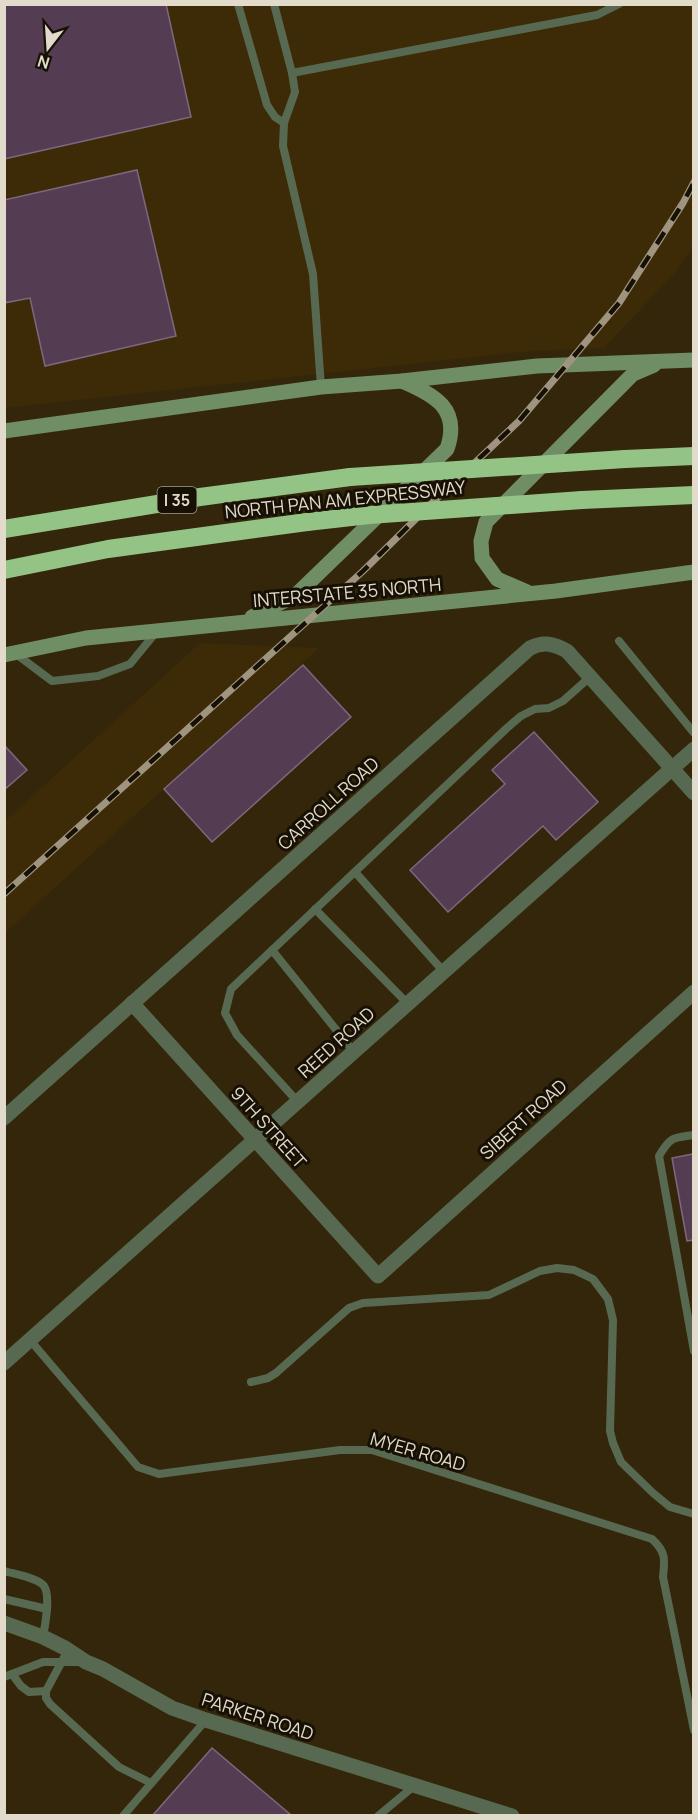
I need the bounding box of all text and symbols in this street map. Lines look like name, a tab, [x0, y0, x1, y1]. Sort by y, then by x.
north arrow	[18, 18, 78, 78]
text: N	[35, 50, 52, 75]
street label: NORTH PAN AM EXPRESSWAY	[223, 474, 468, 524]
road number: I 35	[158, 487, 196, 513]
street label: INTERSTATE 35 NORTH	[252, 572, 442, 612]
street label: CARROLL ROAD	[272, 751, 384, 855]
street label: REED ROAD	[293, 1001, 379, 1083]
street label: SIBERT ROAD	[474, 1074, 572, 1164]
street label: 9TH STREET	[226, 1081, 312, 1173]
street label: MYER ROAD	[368, 1426, 468, 1476]
street label: PARKER ROAD	[199, 1687, 317, 1745]

